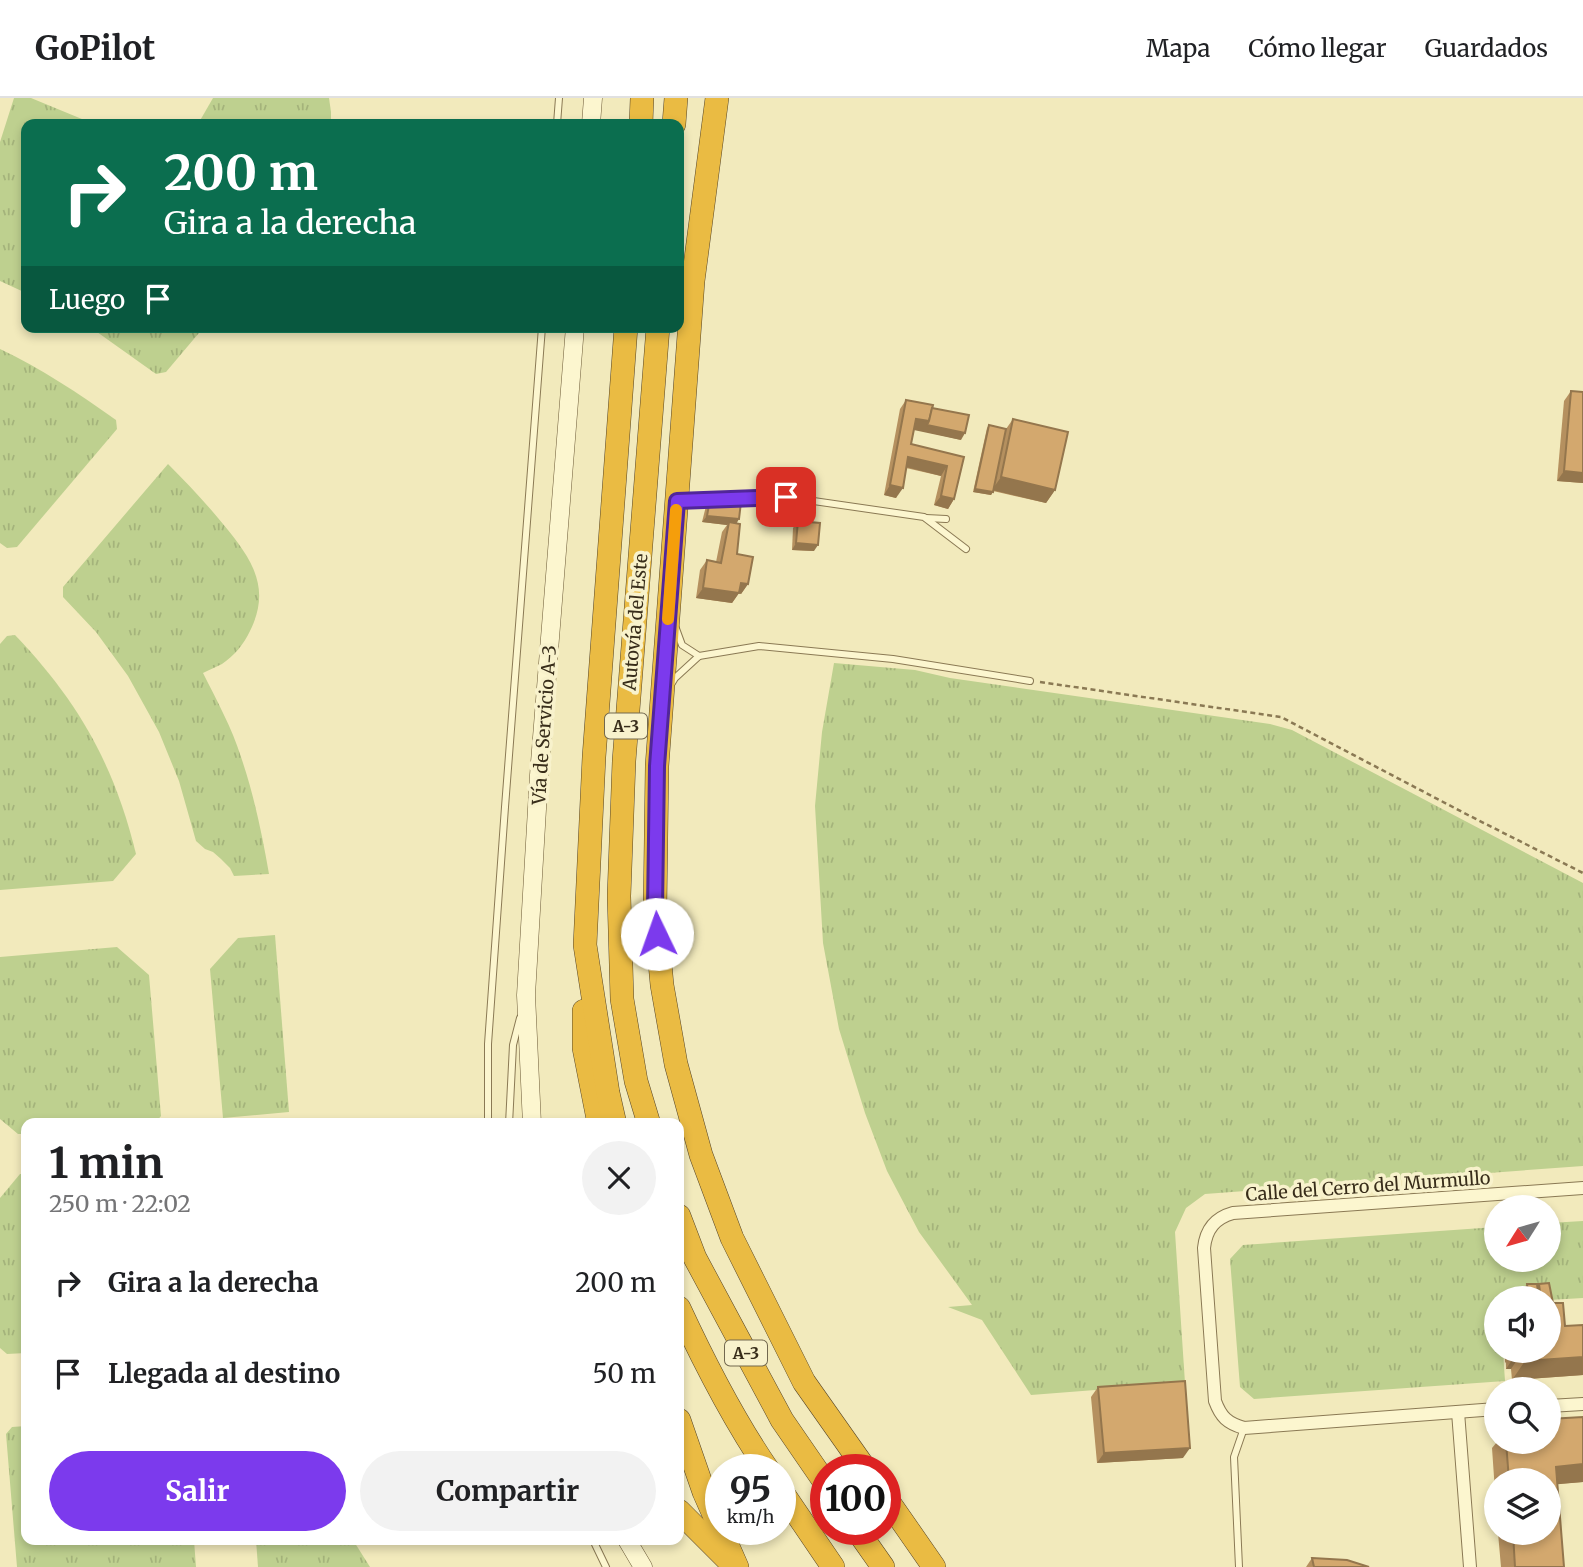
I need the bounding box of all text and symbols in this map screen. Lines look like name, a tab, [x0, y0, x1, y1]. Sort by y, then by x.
text: GoPilot	[35, 28, 155, 69]
text: Mapa	[1146, 33, 1210, 64]
text: Cómo llegar	[1248, 33, 1387, 64]
text: Guardados	[1425, 33, 1548, 64]
text: 200 m	[164, 142, 318, 203]
icon: right	[49, 147, 140, 238]
text: Gira a la derecha	[164, 203, 417, 243]
icon: arrive	[139, 280, 177, 318]
text: Luego	[49, 283, 125, 316]
pin	[756, 467, 816, 527]
icon: arrive	[767, 478, 805, 516]
street label: Autovía del Este	[617, 553, 652, 692]
street label: Vía de Servicio A-3	[527, 644, 561, 807]
road number: A-3	[605, 713, 647, 738]
position arrow	[620, 897, 694, 971]
text: 1 min	[49, 1137, 163, 1189]
button: close	[582, 1141, 656, 1215]
street label: Calle del Cerro del Murmullo	[1245, 1166, 1491, 1206]
text: 250 m · 22:02	[49, 1189, 191, 1218]
north arrow	[1484, 1195, 1561, 1272]
map controls	[1484, 1195, 1561, 1545]
icon: right	[49, 1264, 87, 1302]
text: Gira a la derecha	[108, 1266, 319, 1299]
text: 200 m	[575, 1266, 656, 1299]
button: sound	[1484, 1286, 1561, 1363]
road number: A-3	[725, 1340, 767, 1366]
icon: arrive	[49, 1355, 87, 1393]
text: Llegada al destino	[108, 1357, 340, 1390]
text: 50 m	[592, 1357, 656, 1390]
button: search	[1484, 1377, 1561, 1454]
button: Salir	[49, 1451, 346, 1531]
button: Compartir	[360, 1451, 656, 1531]
speed limit sign: 100	[810, 1454, 901, 1545]
text: 95	[730, 1468, 771, 1512]
button: layers	[1484, 1468, 1561, 1545]
text: km/h	[727, 1505, 774, 1528]

